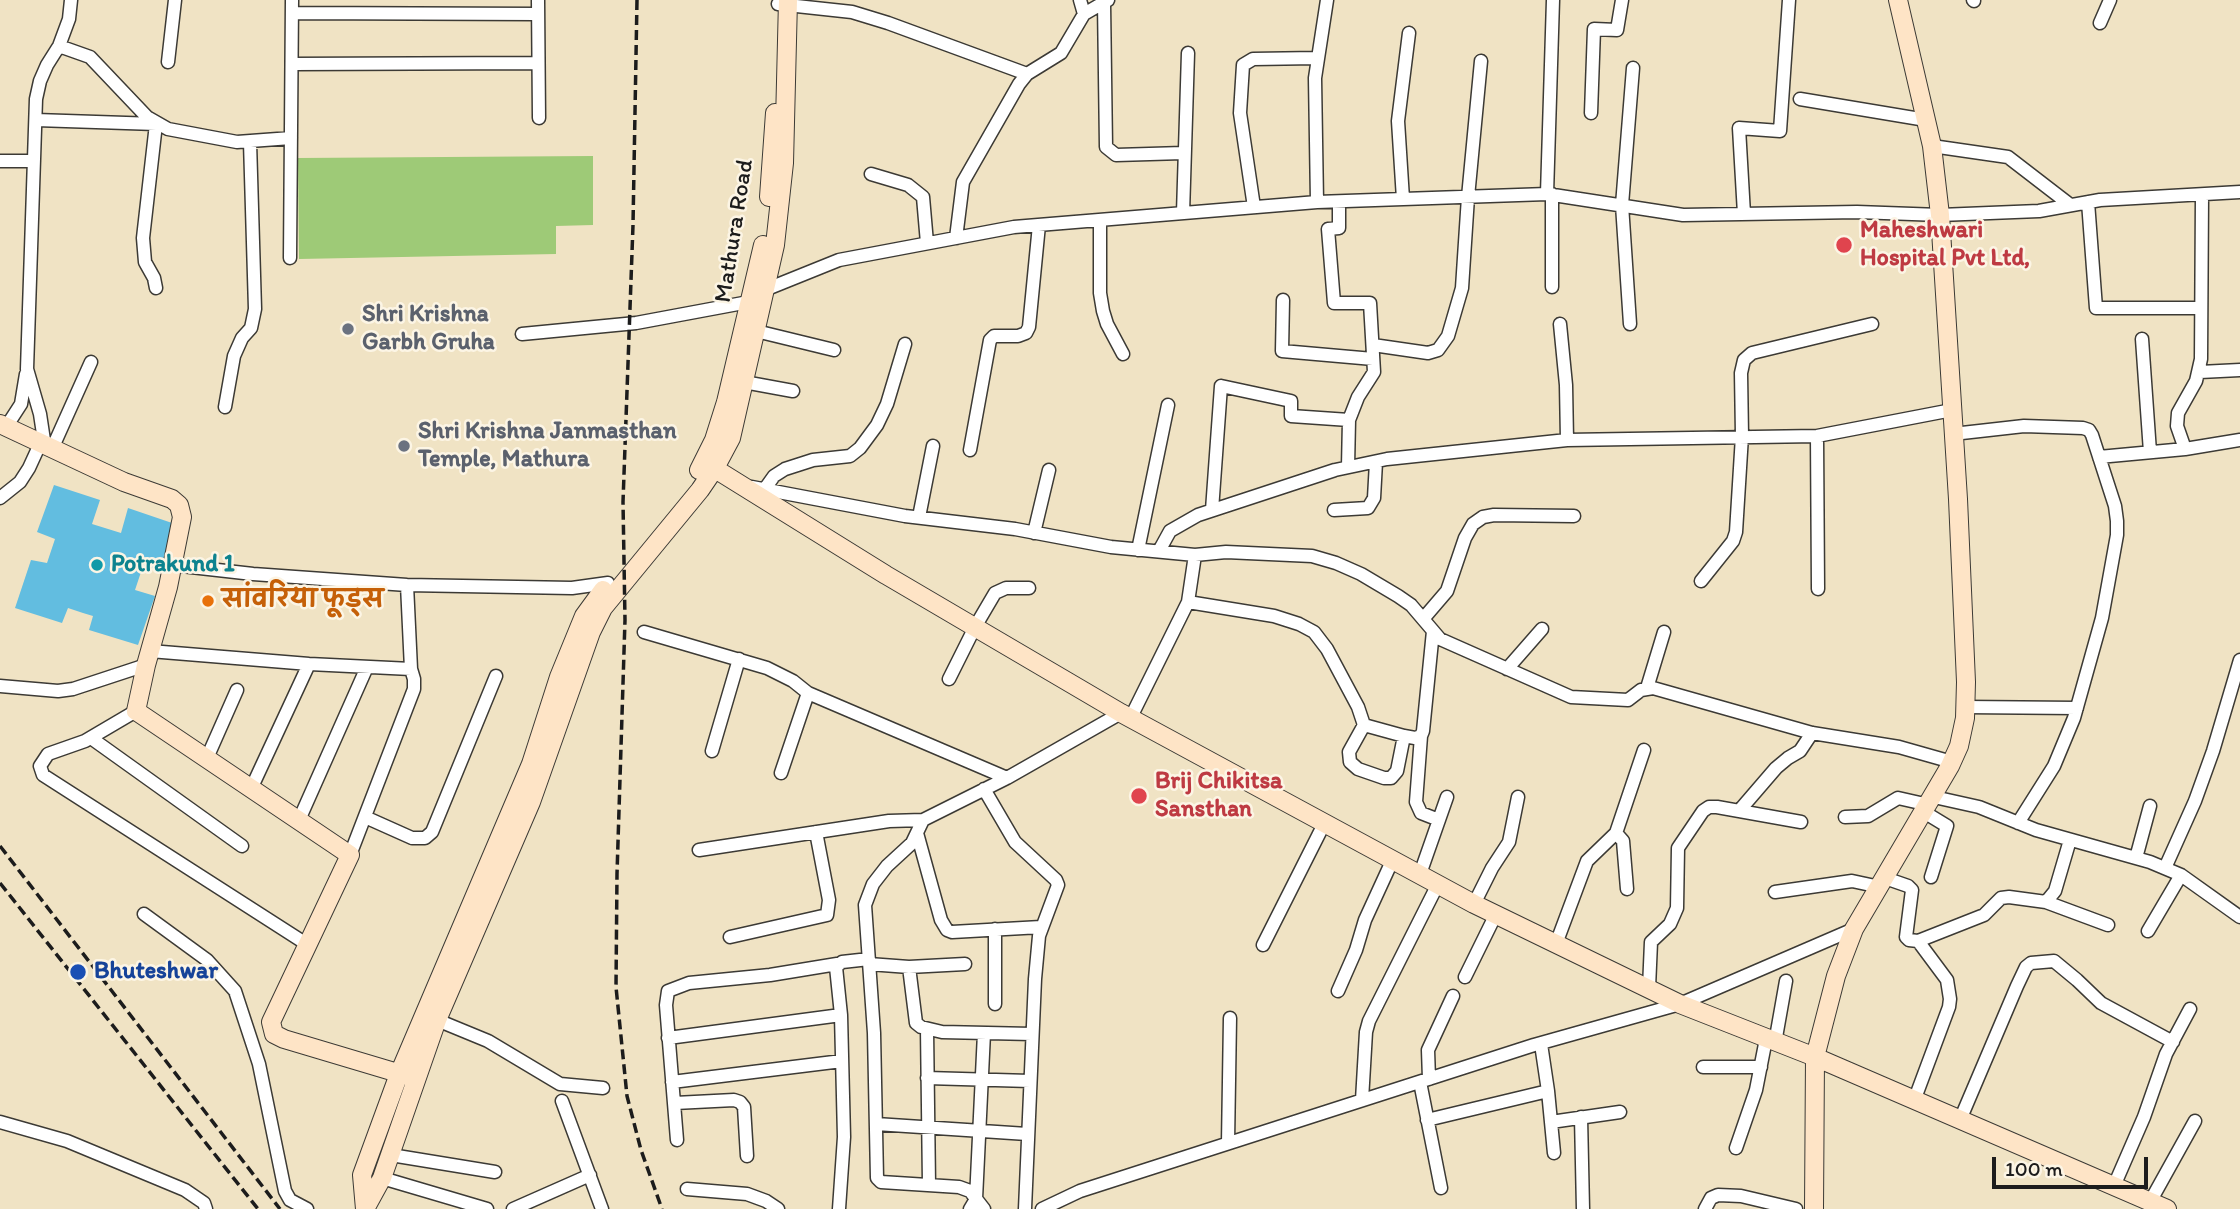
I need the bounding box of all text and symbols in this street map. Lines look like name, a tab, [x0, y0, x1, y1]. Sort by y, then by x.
street label: Mathura Road	[709, 157, 761, 305]
place label: Maheshwari Hospital Pvt Ltd,	[1860, 217, 2030, 273]
marker: Maheshwari Hospital Pvt Ltd,	[1834, 235, 1854, 255]
place label: Shri Krishna Garbh Gruha	[362, 301, 495, 357]
marker: Shri Krishna Garbh Gruha	[340, 321, 356, 337]
place label: Shri Krishna Janmasthan Temple, Mathura	[418, 418, 677, 474]
marker: Shri Krishna Janmasthan Temple, Mathura	[396, 438, 412, 454]
place label: Potrakund 1	[111, 551, 235, 579]
marker: Potrakund 1	[89, 557, 105, 573]
place label: सांवरिया फूड्स	[222, 587, 384, 615]
marker: सांवरिया फूड्स	[200, 593, 216, 609]
place label: Brij Chikitsa Sansthan	[1155, 768, 1283, 824]
marker: Brij Chikitsa Sansthan	[1129, 786, 1149, 806]
place label: Bhuteshwar	[94, 958, 218, 986]
marker: Bhuteshwar	[68, 962, 88, 982]
scale bar	[1995, 1142, 2151, 1186]
text: 100 m	[2005, 1156, 2063, 1181]

